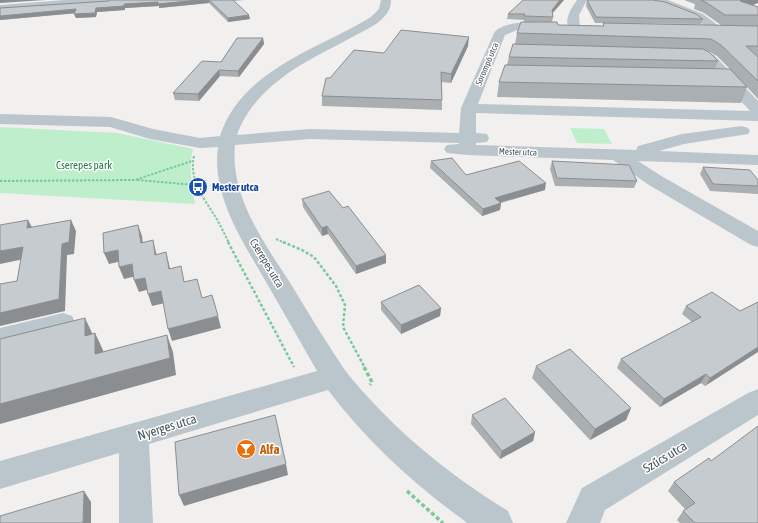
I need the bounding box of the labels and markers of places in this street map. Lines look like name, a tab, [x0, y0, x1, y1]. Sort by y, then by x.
bus stop icon: Mester utca	[187, 176, 209, 198]
place label: Mester utca	[212, 181, 259, 193]
bar icon: Alfa	[235, 438, 257, 460]
place label: Alfa	[259, 442, 279, 457]

